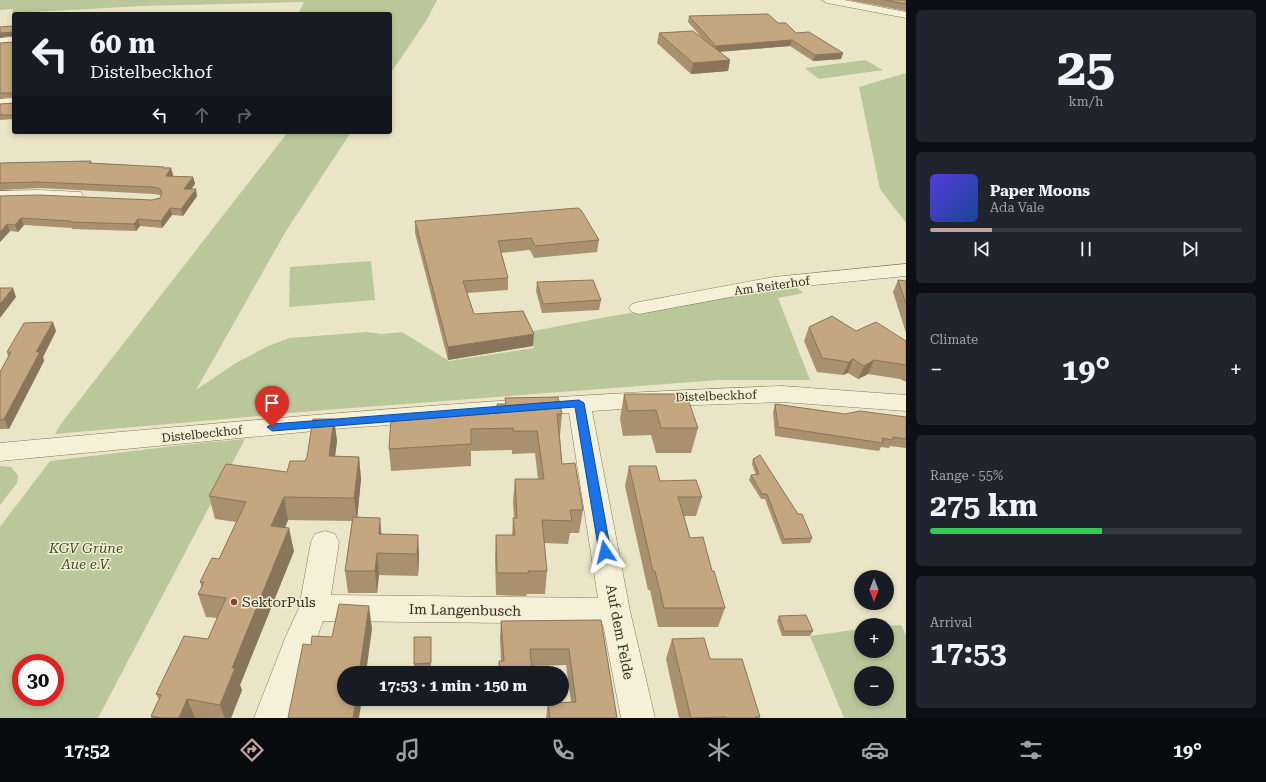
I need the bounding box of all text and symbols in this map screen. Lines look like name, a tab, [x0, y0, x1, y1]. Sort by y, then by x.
text: 60 m	[90, 27, 155, 60]
icon: left	[24, 28, 76, 80]
text: 25	[1057, 37, 1115, 98]
text: Distelbeckhof	[90, 61, 212, 82]
text: km/h	[1069, 94, 1103, 109]
icon: left	[149, 104, 171, 126]
icon: ahead	[191, 104, 213, 126]
icon: right	[233, 104, 255, 126]
text: Paper Moons	[990, 182, 1090, 200]
text: Ada Vale	[990, 200, 1044, 215]
icon: previous	[971, 238, 993, 260]
icon: pause	[1075, 238, 1097, 260]
icon: next	[1179, 238, 1201, 260]
street label: Am Reiterhof	[733, 274, 811, 298]
text: Climate	[930, 332, 978, 347]
text: 19°	[1062, 352, 1110, 387]
text: −	[930, 357, 942, 382]
text: +	[1230, 357, 1242, 382]
pin	[255, 386, 289, 427]
street label: Distelbeckhof	[675, 388, 757, 404]
icon: arrive	[261, 392, 283, 414]
street label: Distelbeckhof	[161, 423, 244, 445]
text: Range · 55%	[930, 468, 1003, 483]
text: 275 km	[930, 488, 1038, 523]
position arrow	[584, 531, 626, 573]
park label: KGV Grüne Aue e.V.	[48, 540, 123, 572]
north arrow	[854, 570, 894, 610]
map controls	[854, 570, 894, 706]
street label: Auf dem Felde	[603, 583, 637, 681]
place label: SektorPuls	[242, 594, 316, 610]
marker: SektorPuls	[229, 597, 239, 607]
street label: Im Langenbusch	[409, 601, 521, 619]
text: Arrival	[930, 615, 972, 630]
button: +	[854, 618, 894, 658]
text: 17:53	[930, 635, 1007, 670]
speed limit sign: 30	[12, 654, 64, 706]
button: −	[854, 666, 894, 706]
text: 17:53 · 1 min · 150 m	[379, 677, 527, 695]
icon: directions	[238, 736, 266, 764]
icon: music	[394, 736, 422, 764]
icon: phone	[549, 736, 577, 764]
icon: climate	[705, 736, 733, 764]
icon: car	[861, 736, 889, 764]
icon: filters	[1017, 736, 1045, 764]
text: 17:52	[64, 740, 110, 761]
text: 19°	[1173, 740, 1202, 761]

